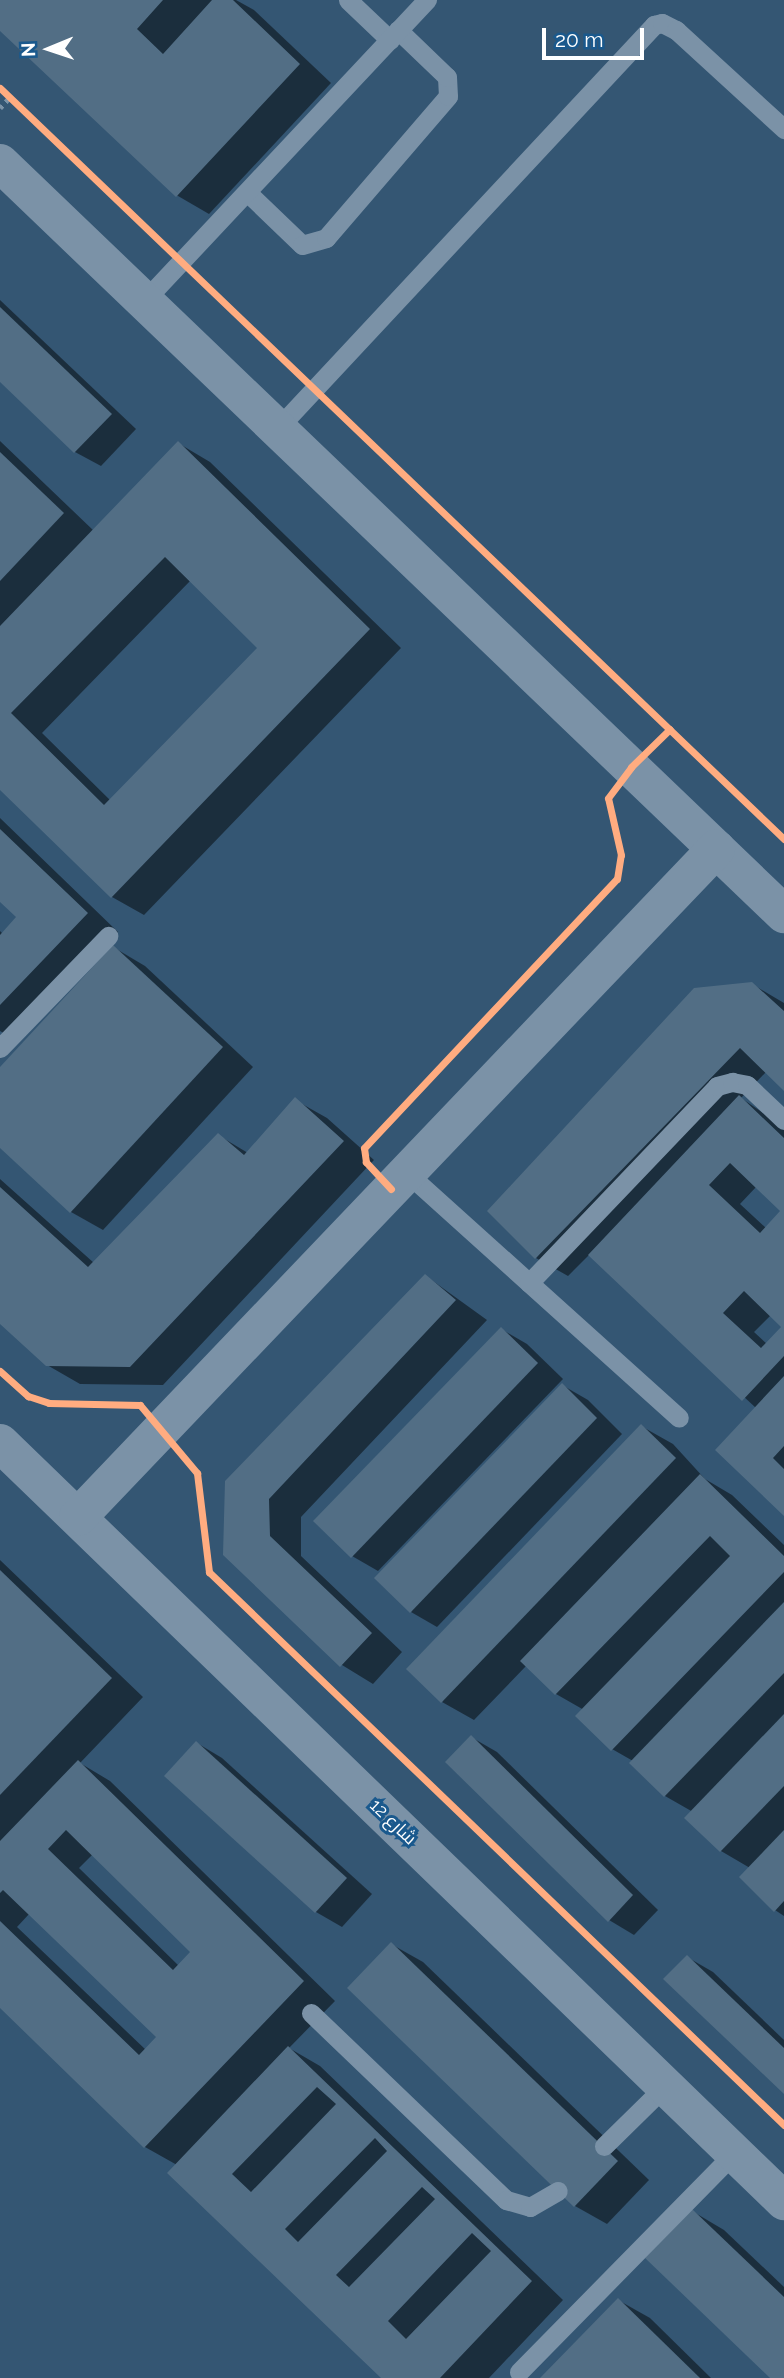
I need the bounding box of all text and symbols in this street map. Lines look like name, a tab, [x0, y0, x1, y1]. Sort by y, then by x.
north arrow	[14, 14, 84, 84]
scale bar	[546, 14, 648, 58]
text: 20 m	[555, 27, 603, 52]
text: N	[17, 42, 39, 57]
street label: شارع 12	[365, 1795, 421, 1849]

